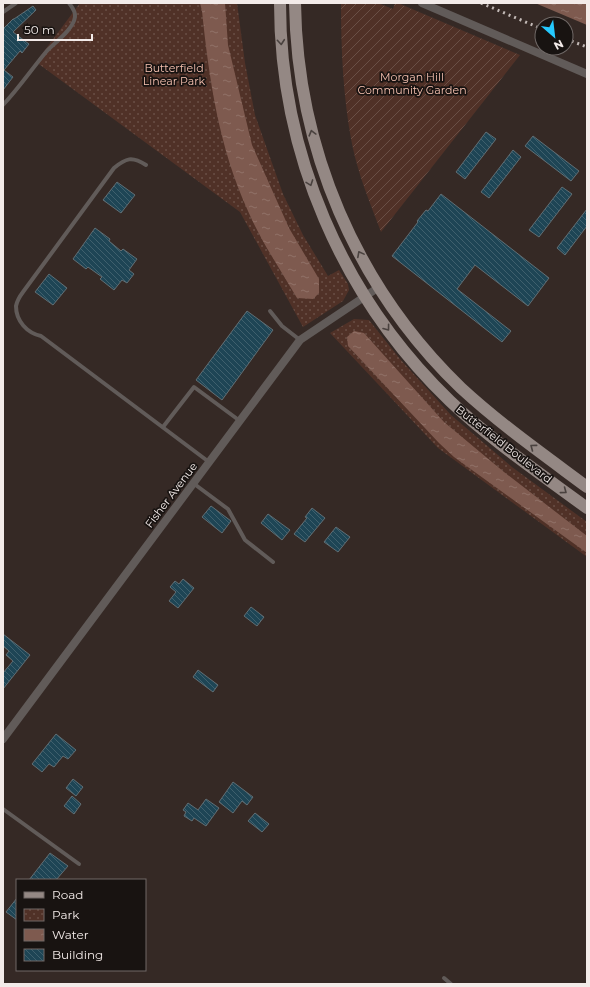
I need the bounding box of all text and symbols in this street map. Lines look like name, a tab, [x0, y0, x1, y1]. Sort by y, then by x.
scale bar	[18, 16, 92, 42]
north arrow	[534, 16, 574, 56]
text: 50 m	[24, 22, 55, 37]
text: N	[551, 37, 566, 53]
one-way arrow	[277, 39, 286, 45]
park label: Butterfield Linear Park	[143, 61, 206, 88]
park label: Morgan Hill Community Garden	[357, 70, 467, 97]
one-way arrow	[308, 130, 317, 137]
one-way arrow	[305, 179, 313, 186]
one-way arrow	[357, 250, 364, 258]
one-way arrow	[382, 324, 389, 331]
street label: Butterfield Boulevard	[453, 402, 555, 486]
one-way arrow	[531, 445, 538, 452]
street label: Fisher Avenue	[142, 459, 200, 530]
one-way arrow	[560, 487, 567, 494]
legend	[16, 879, 146, 971]
text: Road	[52, 887, 83, 902]
text: Park	[52, 907, 80, 922]
text: Water	[52, 927, 89, 942]
text: Building	[52, 947, 103, 962]

